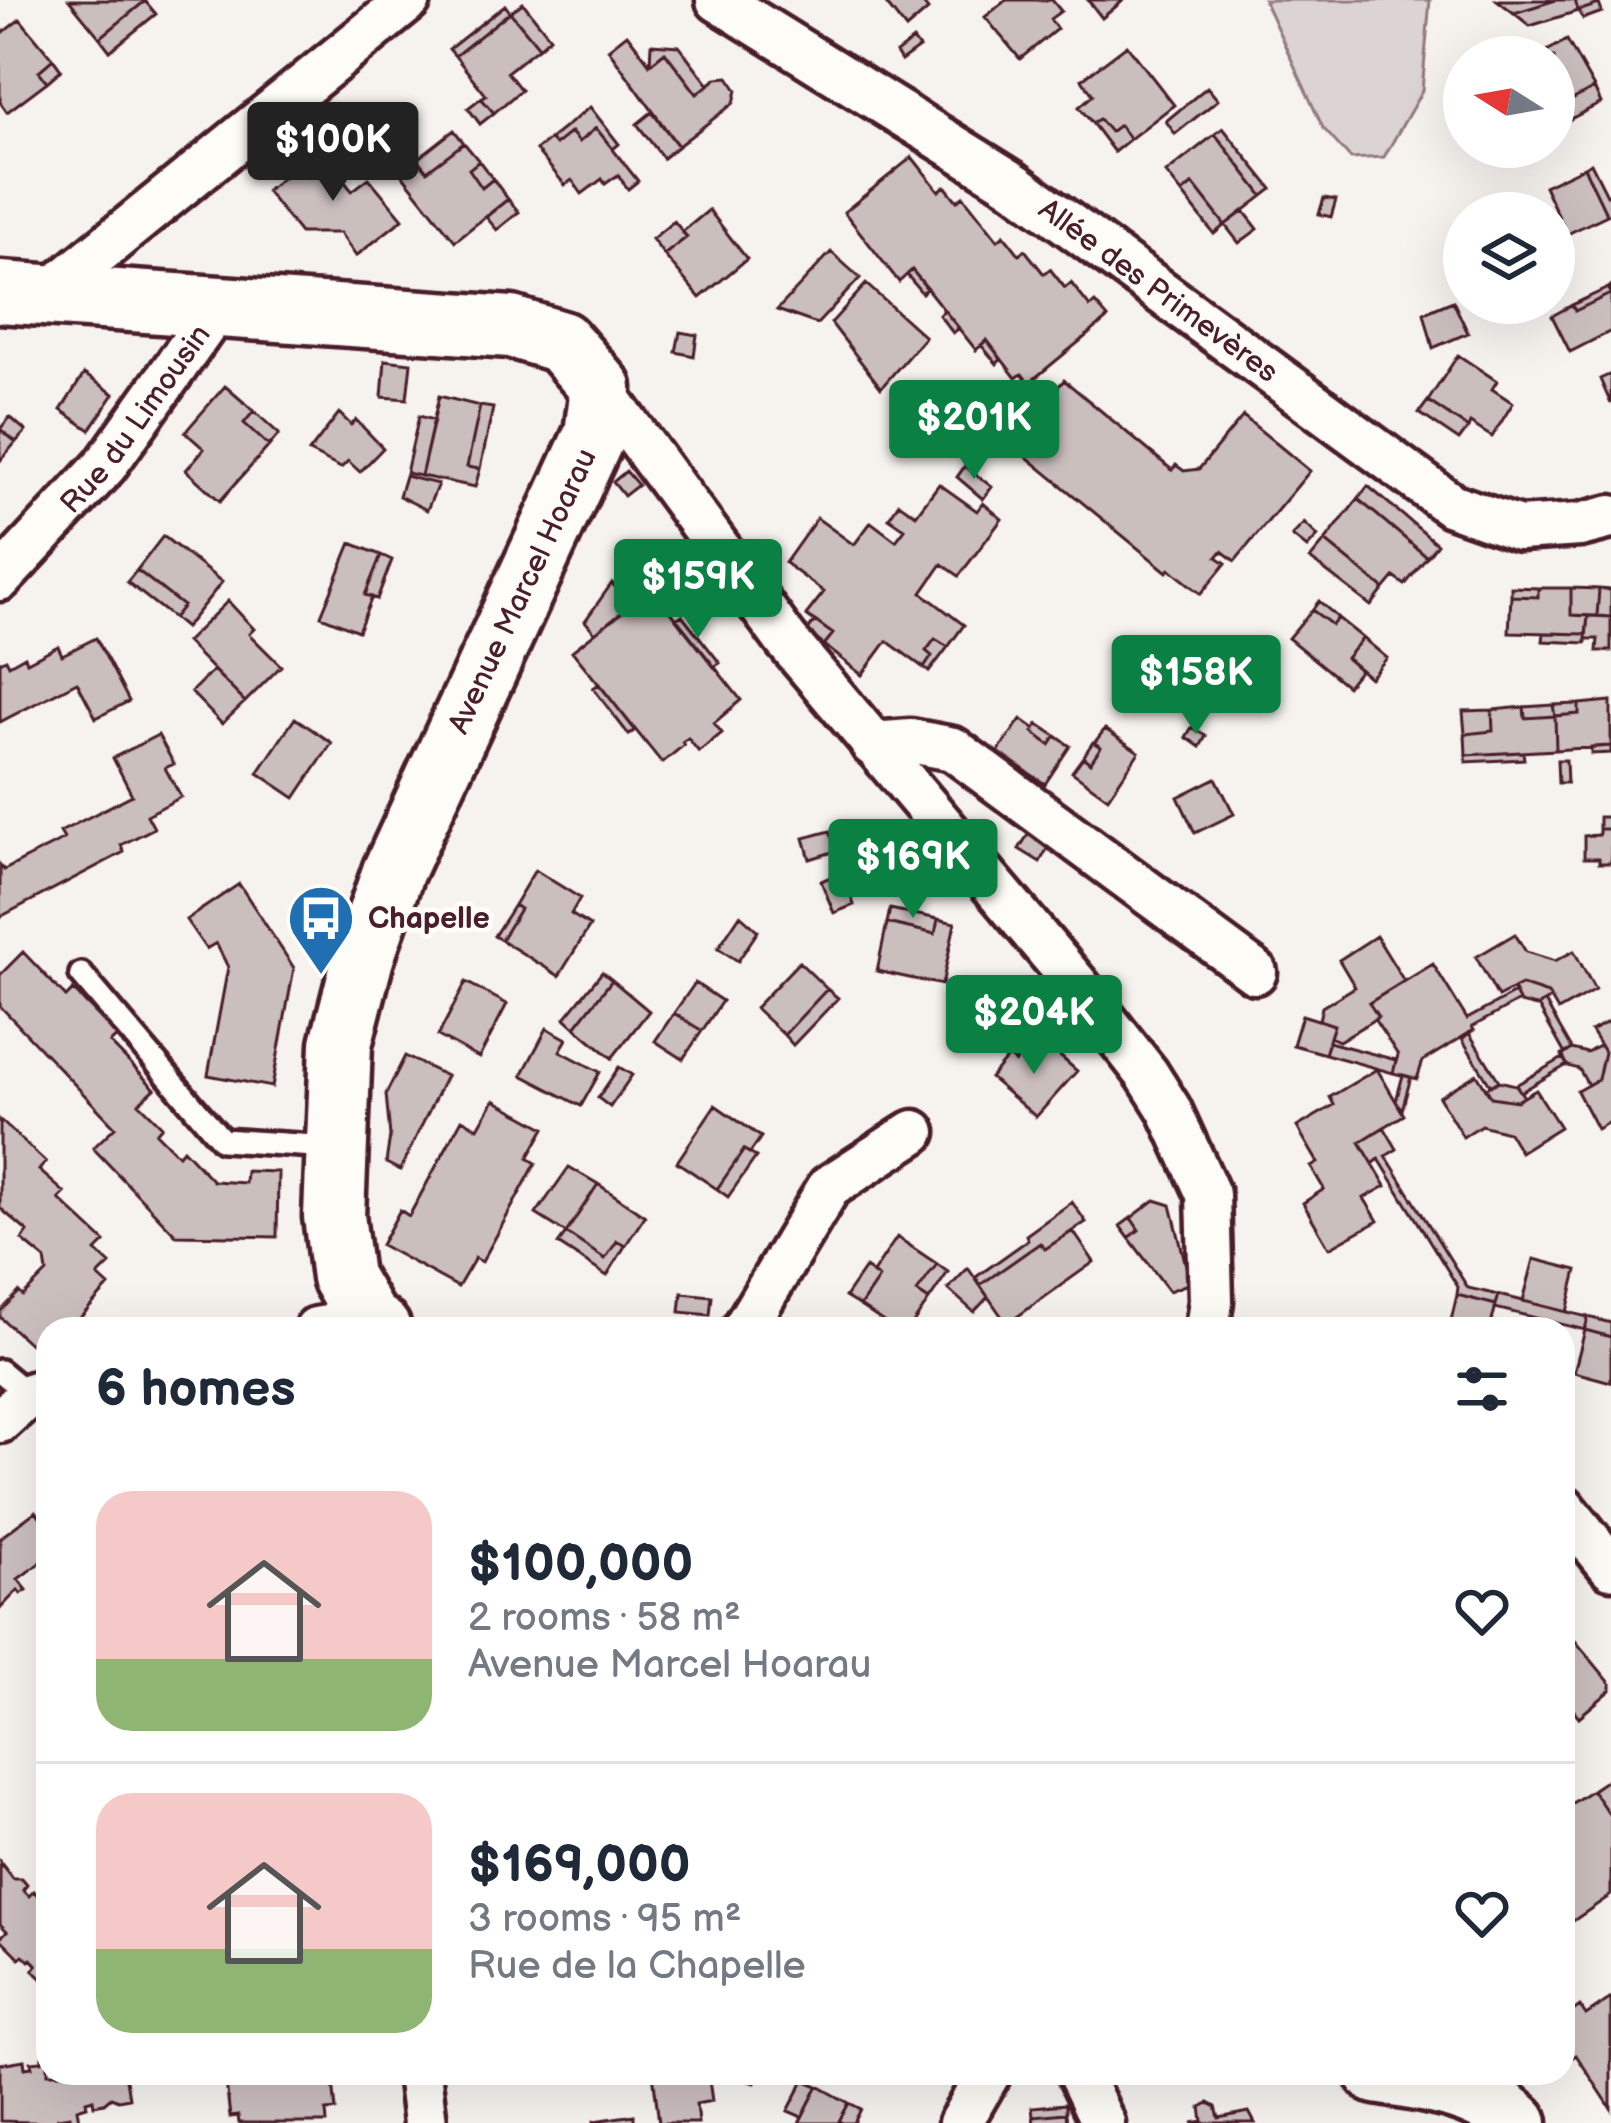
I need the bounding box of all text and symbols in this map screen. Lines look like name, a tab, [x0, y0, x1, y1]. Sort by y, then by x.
north arrow	[1443, 36, 1575, 168]
map controls	[1443, 36, 1575, 324]
pin: $100K	[249, 102, 417, 204]
text: $100K	[274, 117, 392, 164]
street label: Allée des Primevères	[1031, 191, 1285, 391]
button: layers	[1443, 192, 1575, 324]
street label: Rue du Limousin	[53, 318, 219, 521]
pin: $201K	[890, 380, 1058, 482]
text: $201K	[916, 395, 1032, 442]
street label: Avenue Marcel Hoarau	[441, 443, 605, 740]
pin: $159K	[614, 539, 782, 641]
text: $159K	[641, 554, 755, 601]
pin: $158K	[1112, 635, 1280, 737]
text: $158K	[1139, 650, 1253, 697]
pin: $169K	[829, 819, 997, 921]
text: $169K	[855, 834, 971, 881]
bus stop icon: Chapelle	[286, 883, 356, 977]
place label: Chapelle	[368, 901, 490, 937]
pin: $204K	[950, 975, 1118, 1077]
text: $204K	[973, 990, 1095, 1037]
icon: filters	[1449, 1356, 1515, 1422]
text: 6 homes	[96, 1359, 296, 1420]
text: $100,000	[468, 1534, 693, 1595]
icon: home	[192, 1539, 336, 1683]
icon: heart	[1449, 1578, 1515, 1644]
text: 2 rooms · 58 m²	[468, 1595, 741, 1642]
text: Avenue Marcel Hoarau	[468, 1642, 871, 1689]
text: $169,000	[468, 1835, 691, 1896]
icon: home	[192, 1841, 336, 1985]
icon: heart	[1449, 1880, 1515, 1946]
text: 3 rooms · 95 m²	[468, 1896, 742, 1943]
text: Rue de la Chapelle	[468, 1943, 806, 1990]

